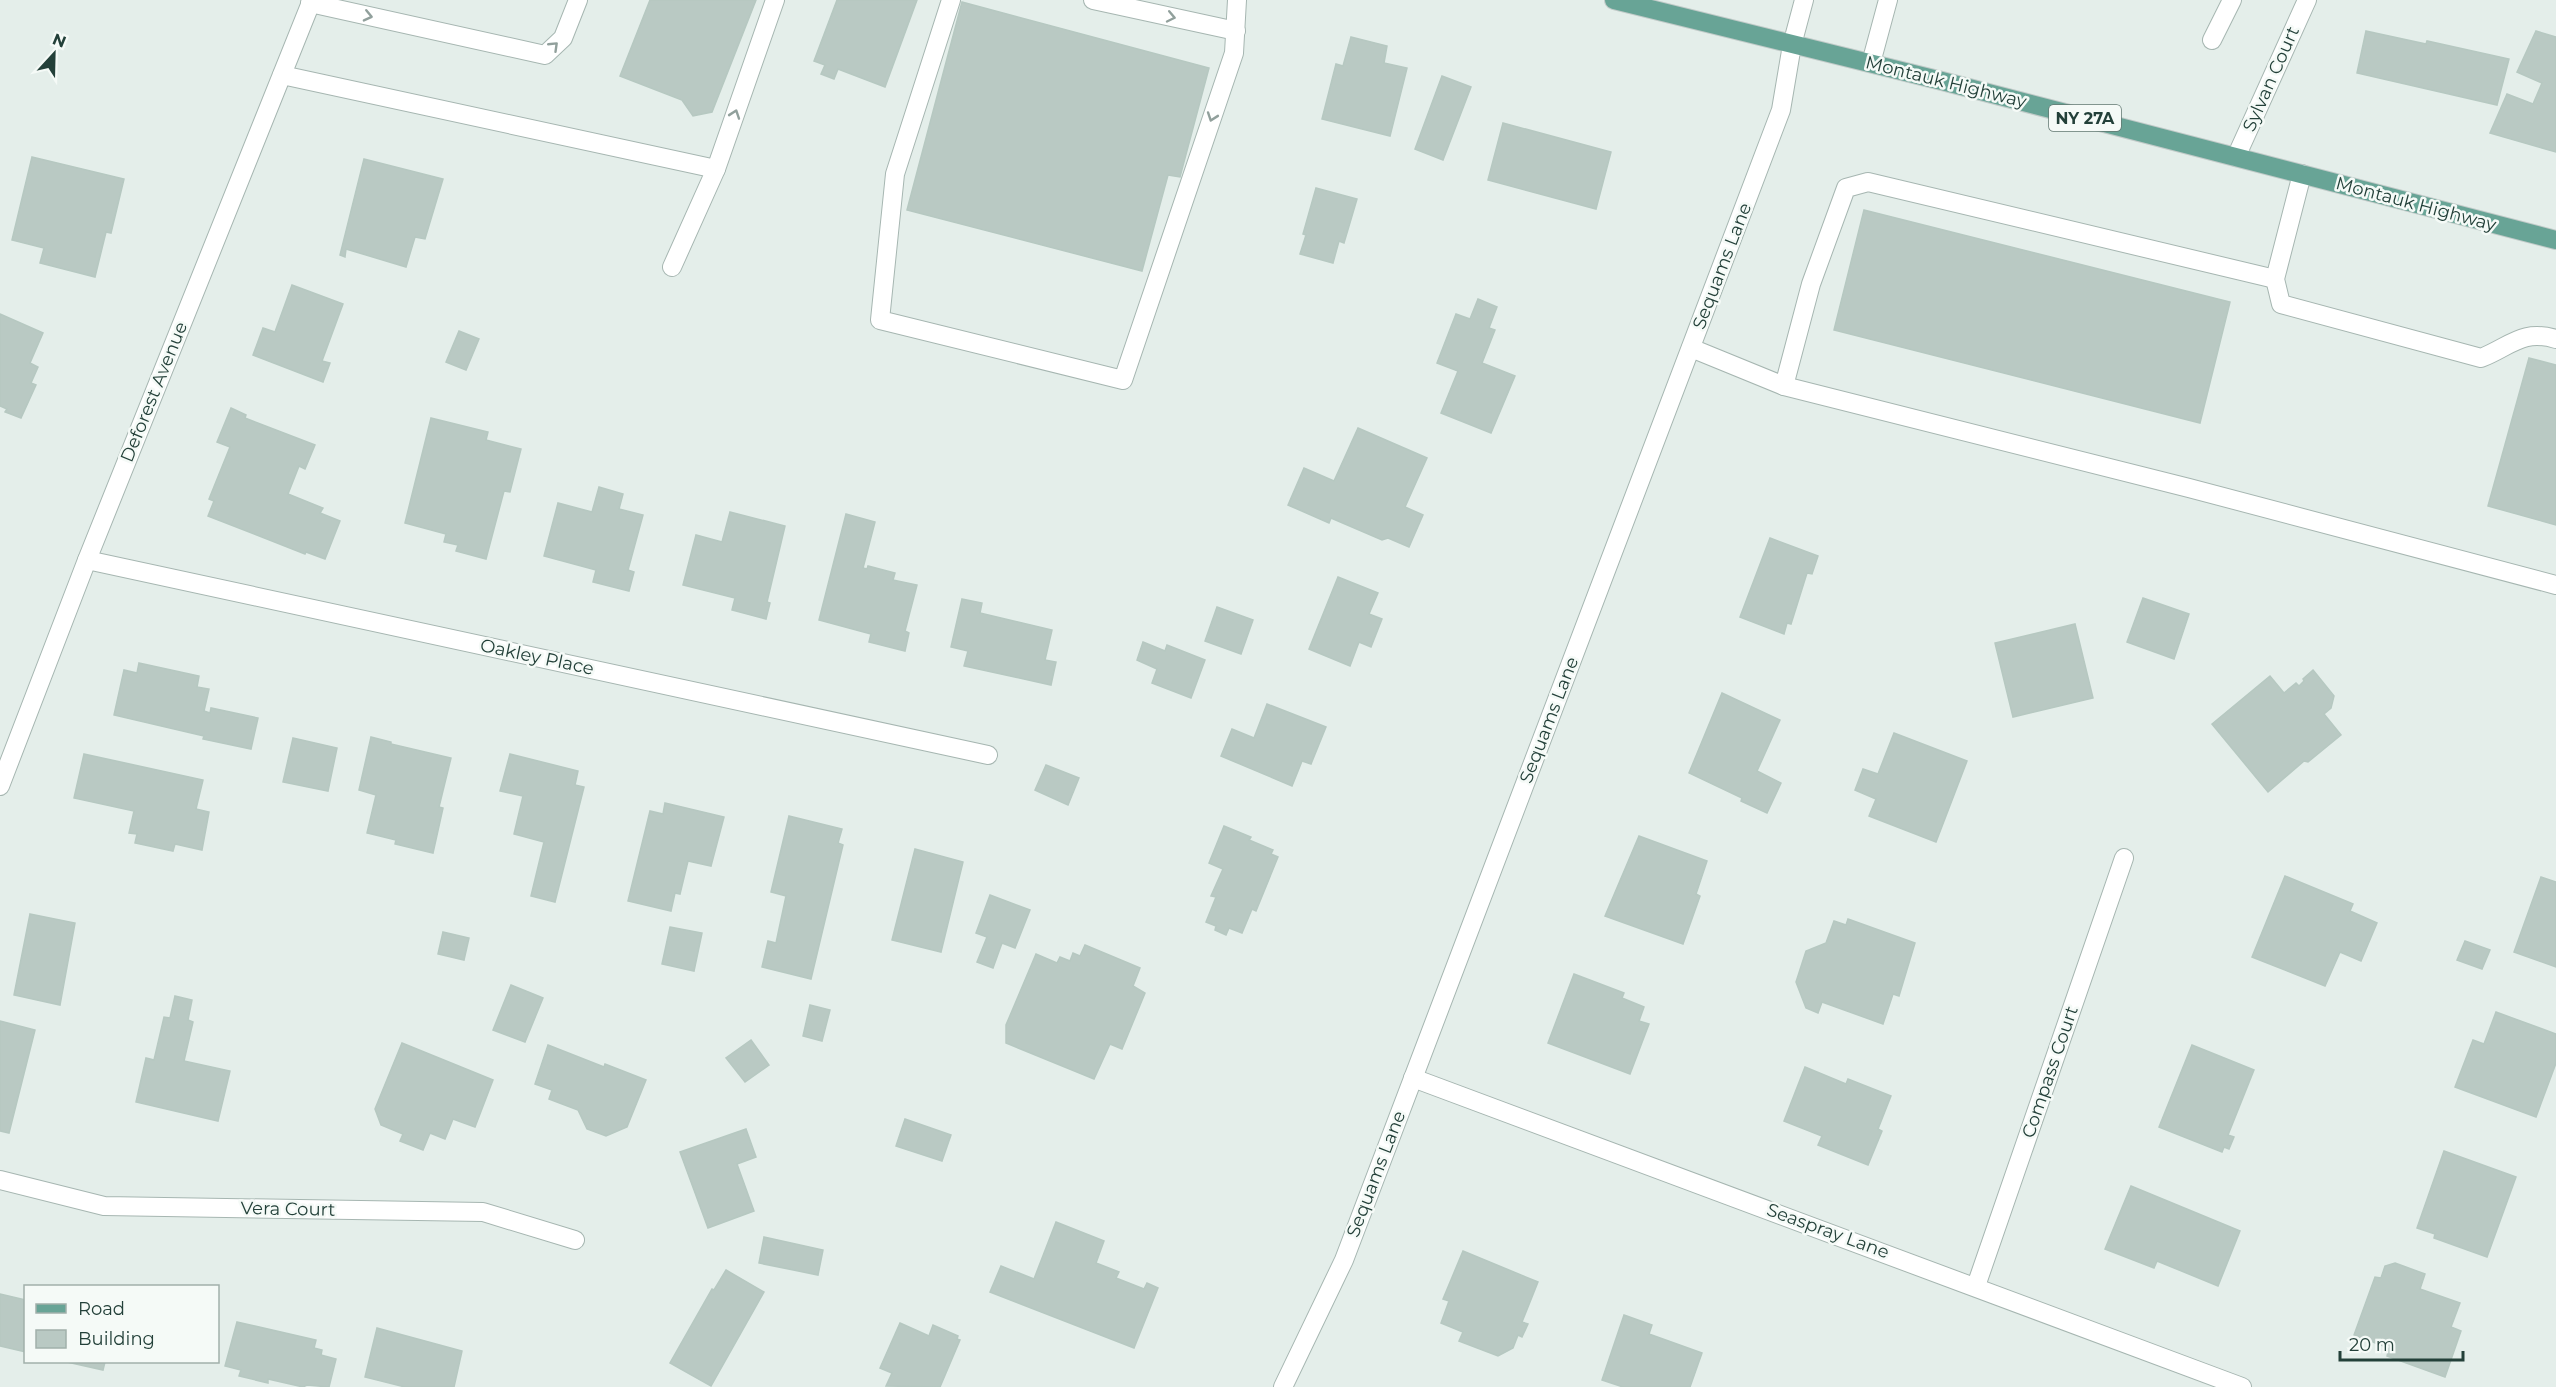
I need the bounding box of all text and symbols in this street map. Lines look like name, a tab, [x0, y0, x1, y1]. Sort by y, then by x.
one-way arrow	[362, 8, 372, 21]
one-way arrow	[1165, 9, 1175, 22]
street label: Sylvan Court	[2238, 23, 2304, 135]
north arrow	[24, 24, 84, 84]
text: N	[50, 29, 69, 52]
one-way arrow	[548, 42, 558, 53]
street label: Montauk Highway	[1863, 51, 2029, 113]
road number: NY 27A	[2049, 105, 2121, 131]
one-way arrow	[728, 109, 741, 120]
one-way arrow	[1206, 111, 1219, 122]
street label: Montauk Highway	[2333, 172, 2499, 236]
street label: Sequams Lane	[1688, 200, 1756, 332]
street label: Deforest Avenue	[116, 318, 192, 465]
street label: Oakley Place	[478, 634, 596, 680]
street label: Sequams Lane	[1515, 654, 1583, 786]
street label: Compass Court	[2017, 1003, 2083, 1141]
street label: Sequams Lane	[1342, 1108, 1410, 1240]
street label: Vera Court	[240, 1197, 336, 1221]
street label: Seaspray Lane	[1764, 1199, 1892, 1263]
legend	[24, 1285, 219, 1363]
text: Road	[78, 1298, 125, 1320]
scale bar	[2340, 1324, 2463, 1362]
text: Building	[78, 1328, 155, 1350]
text: 20 m	[2349, 1334, 2395, 1356]

